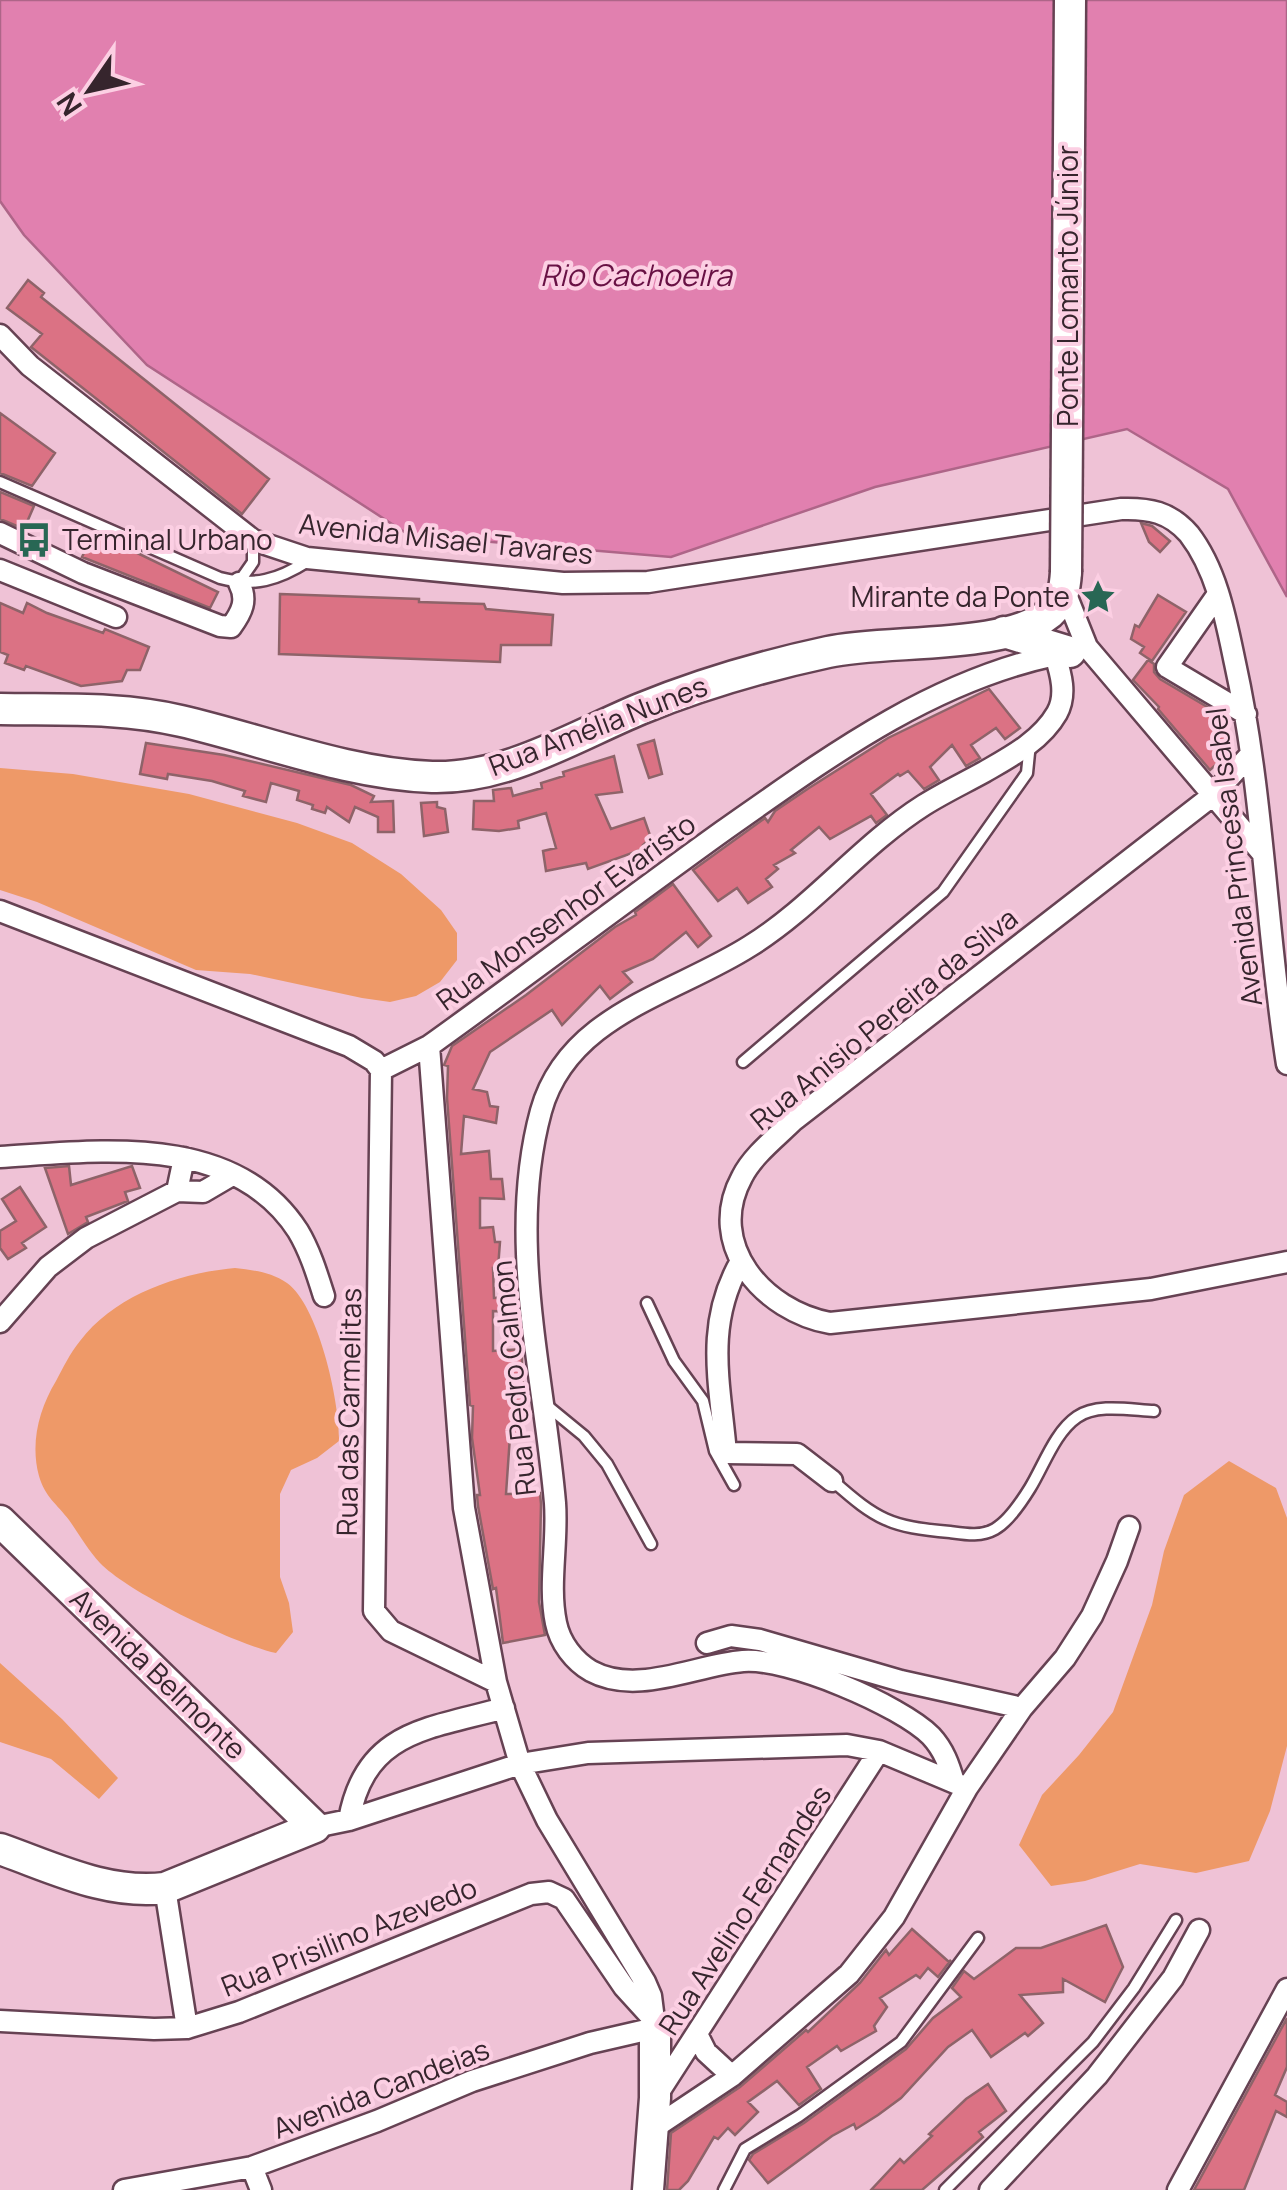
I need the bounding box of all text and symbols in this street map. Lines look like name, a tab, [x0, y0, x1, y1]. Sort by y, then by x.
north arrow	[40, 40, 140, 140]
text: N	[47, 86, 90, 123]
street label: Ponte Lomanto Júnior	[1048, 145, 1086, 427]
water label: Rio Cachoeira	[540, 254, 733, 295]
street label: Avenida Misael Tavares	[297, 504, 595, 572]
place label: Terminal Urbano	[62, 520, 273, 558]
bus stop icon: Terminal Urbano	[15, 521, 53, 559]
place label: Mirante da Ponte	[851, 577, 1070, 615]
place icon: Mirante da Ponte	[1079, 578, 1117, 616]
street label: Rua Amélia Nunes	[483, 666, 712, 784]
street label: Avenida Princesa Isabel	[1196, 706, 1270, 1009]
street label: Rua Monsenhor Evaristo	[428, 804, 703, 1018]
street label: Rua Anisio Pereira da Silva	[742, 899, 1025, 1138]
street label: Rua Pedro Calmon	[482, 1259, 544, 1498]
street label: Rua das Carmelitas	[327, 1288, 369, 1536]
street label: Avenida Belmonte	[62, 1579, 255, 1767]
street label: Rua Avelino Fernandes	[649, 1777, 839, 2042]
street label: Rua Prisilino Azevedo	[215, 1867, 482, 2005]
street label: Avenida Candeias	[267, 2029, 494, 2147]

